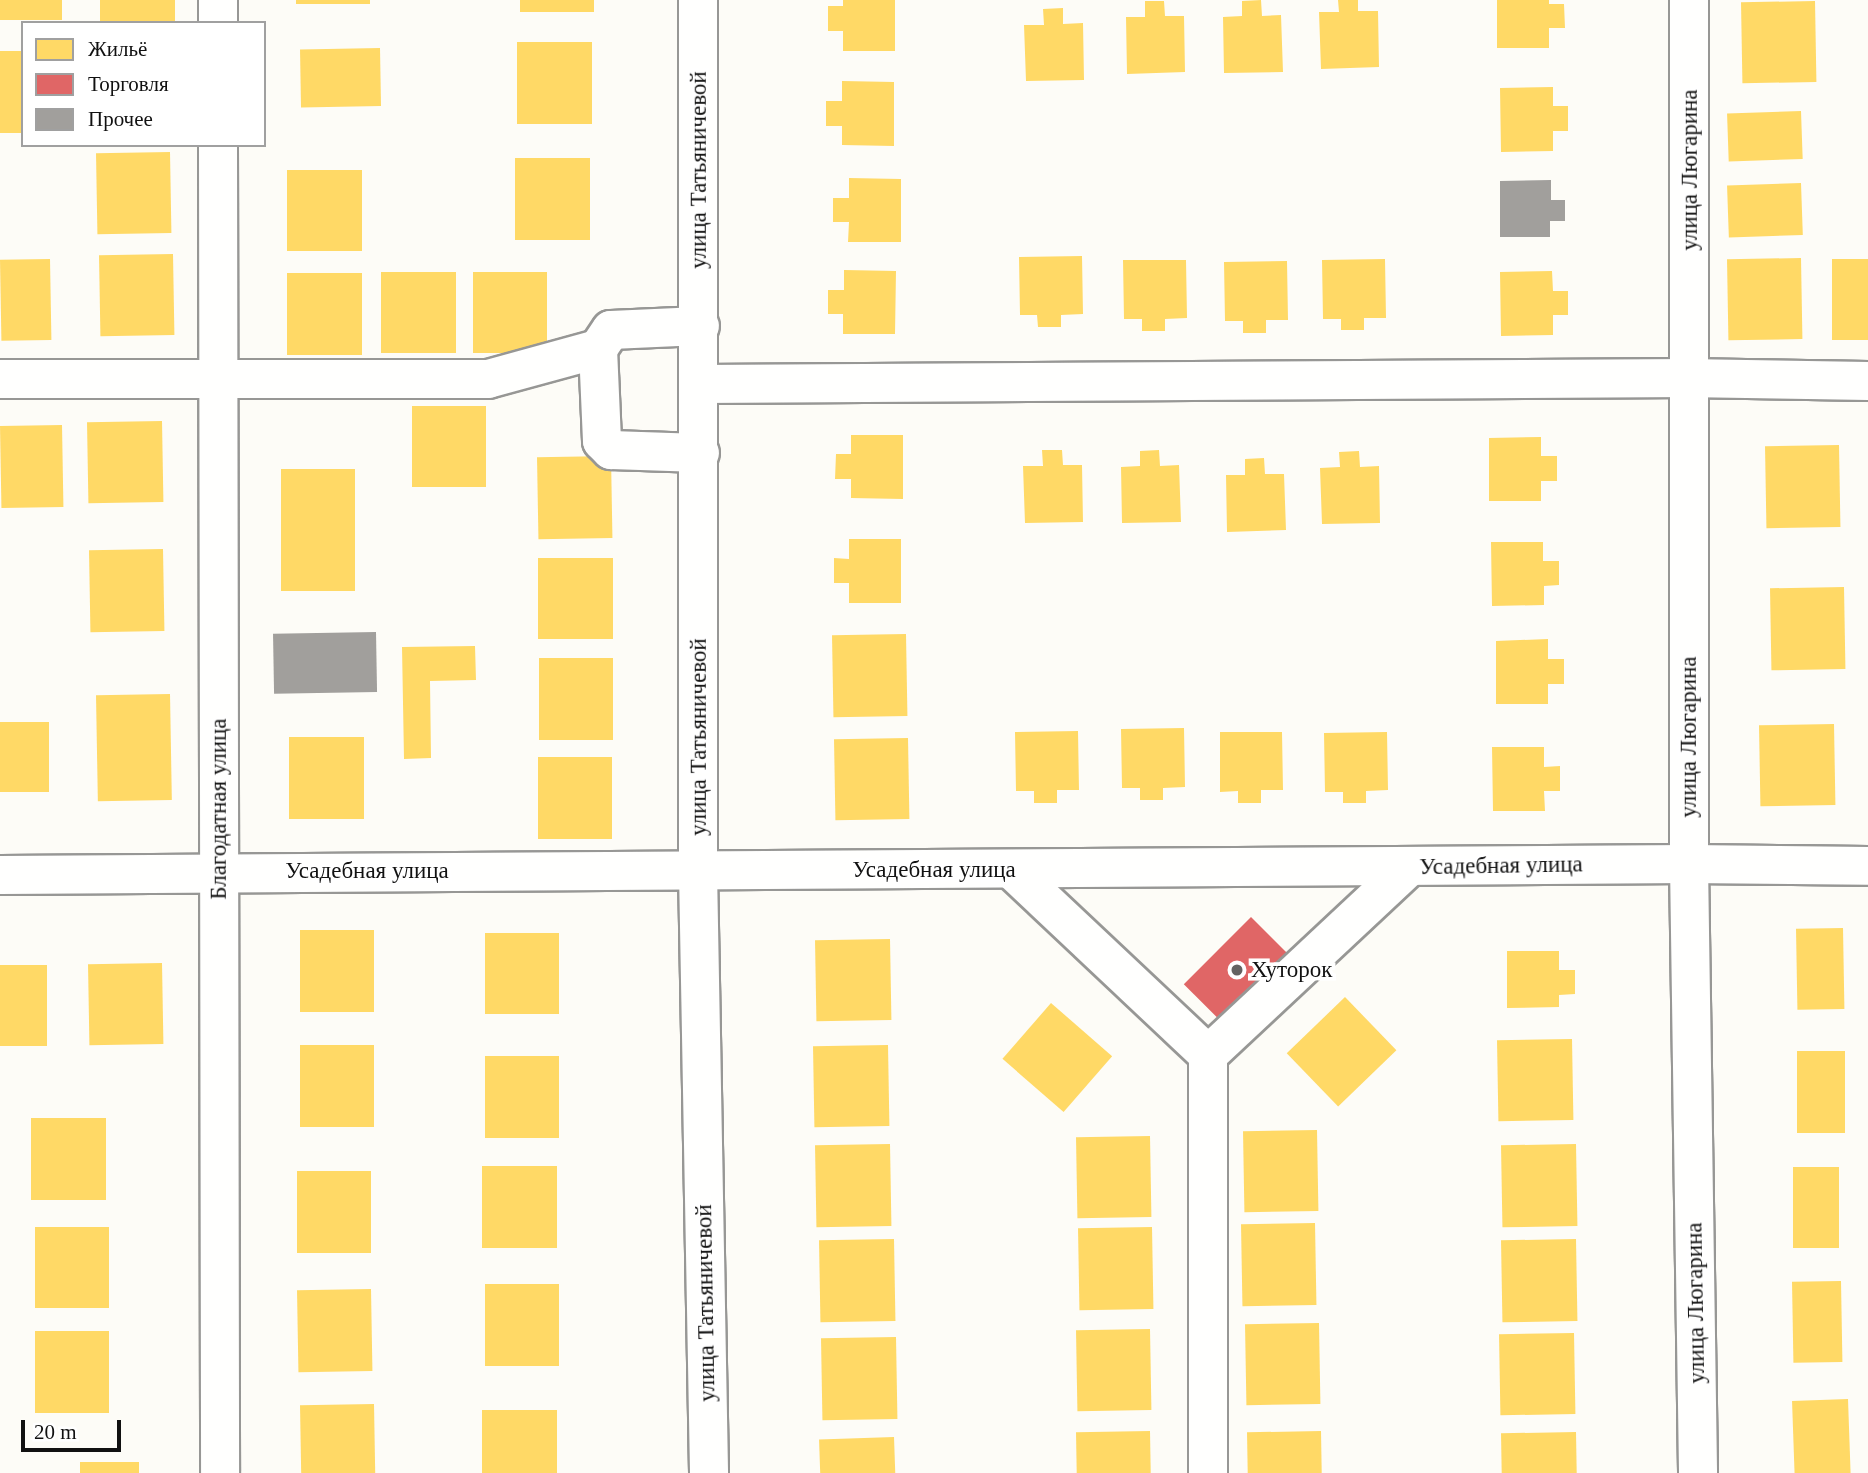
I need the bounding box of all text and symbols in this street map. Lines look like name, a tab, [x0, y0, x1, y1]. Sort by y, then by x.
legend	[21, 21, 266, 147]
text: Жильё	[88, 37, 147, 61]
street label: улица Татьяничевой	[685, 71, 713, 269]
text: Торговля	[88, 72, 169, 96]
street label: улица Люгарина	[1676, 89, 1704, 251]
text: Прочее	[88, 107, 153, 131]
street label: улица Татьяничевой	[685, 638, 713, 836]
street label: улица Люгарина	[1675, 656, 1703, 818]
street label: Благодатная улица	[205, 718, 233, 900]
street label: Усадебная улица	[1419, 851, 1583, 881]
street label: Усадебная улица	[852, 856, 1016, 884]
street label: Усадебная улица	[285, 857, 449, 885]
place label: Хуторок	[1251, 956, 1333, 984]
marker: Хуторок	[1229, 962, 1245, 978]
street label: улица Татьяничевой	[690, 1204, 722, 1402]
street label: улица Люгарина	[1681, 1222, 1711, 1384]
scale bar	[24, 1406, 124, 1450]
text: 20 m	[34, 1420, 77, 1444]

